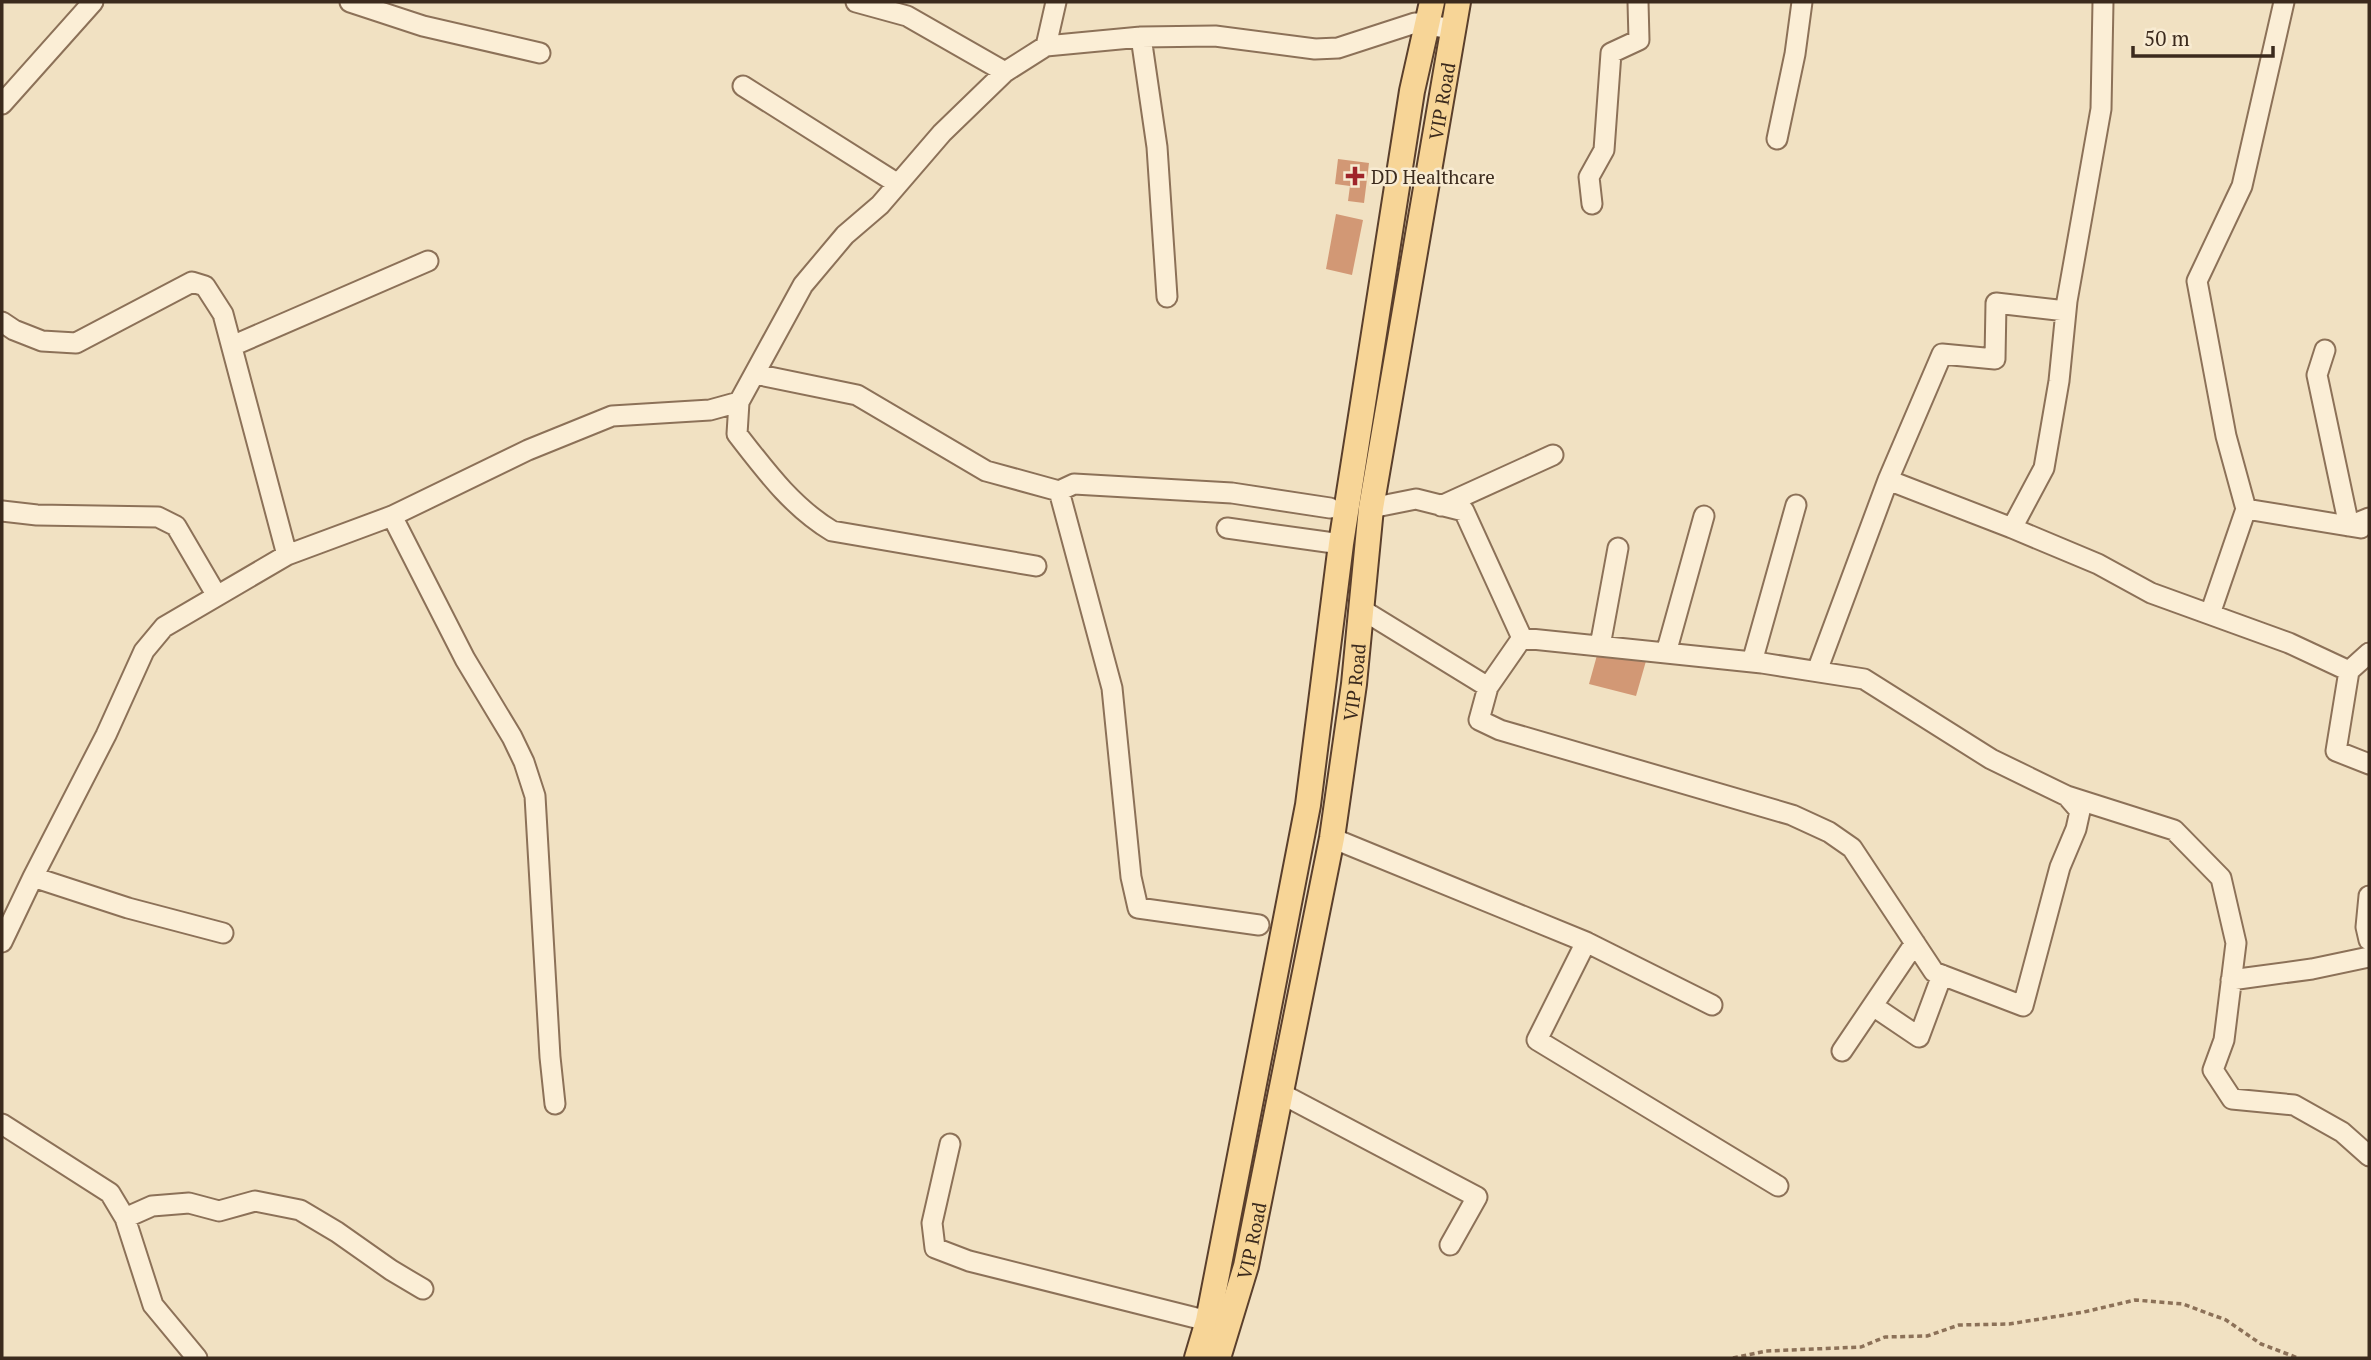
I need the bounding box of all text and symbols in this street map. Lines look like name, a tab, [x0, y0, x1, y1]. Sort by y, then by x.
scale bar	[2133, 14, 2273, 58]
text: 50 m	[2144, 24, 2190, 52]
street label: VIP Road	[1422, 60, 1460, 142]
place label: DD Healthcare	[1371, 164, 1495, 189]
marker: DD Healthcare	[1345, 166, 1365, 186]
street label: VIP Road	[1336, 642, 1370, 723]
street label: VIP Road	[1230, 1199, 1271, 1282]

